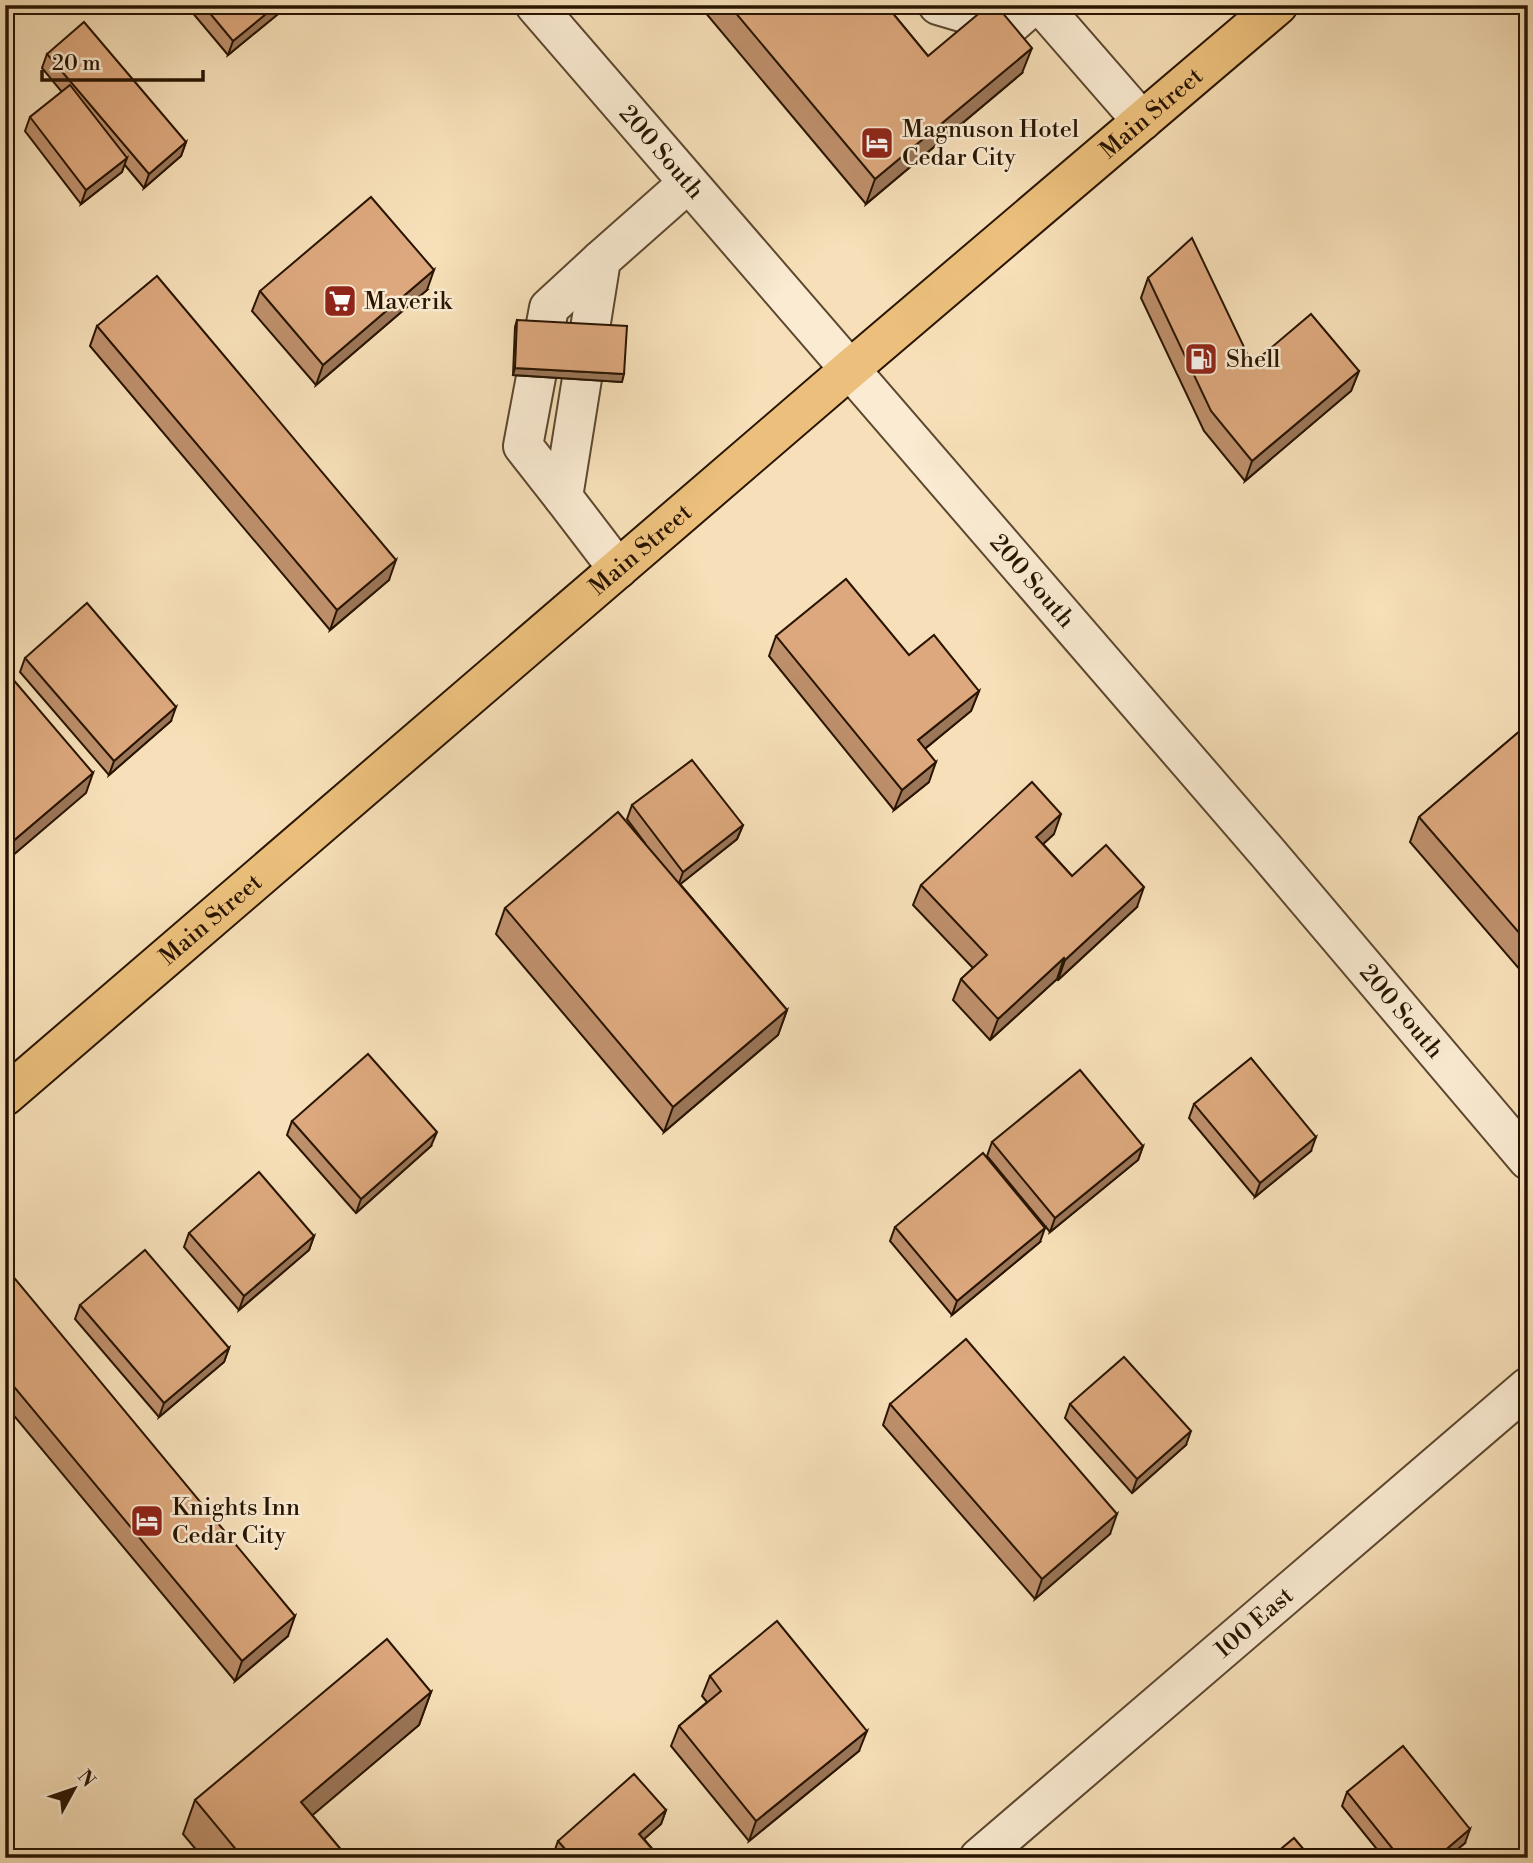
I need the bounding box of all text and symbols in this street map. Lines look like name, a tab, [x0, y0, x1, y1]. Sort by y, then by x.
scale bar	[42, 38, 203, 82]
text: 20 m	[52, 51, 101, 77]
street label: Main Street	[1094, 61, 1210, 166]
street label: 200 South	[612, 99, 710, 206]
place label: Magnuson Hotel Cedar City	[902, 115, 1079, 173]
hotel icon: Magnuson Hotel Cedar City	[858, 124, 896, 162]
supermarket icon: Maverik	[321, 282, 359, 320]
place label: Maverik	[364, 287, 454, 317]
fuel station icon: Shell	[1182, 340, 1220, 378]
place label: Shell	[1226, 345, 1280, 375]
street label: Main Street	[583, 498, 699, 603]
street label: 200 South	[983, 528, 1081, 635]
street label: Main Street	[154, 867, 269, 972]
street label: 200 South	[1353, 958, 1450, 1065]
place label: Knights Inn Cedar City	[172, 1493, 300, 1551]
hotel icon: Knights Inn Cedar City	[128, 1502, 166, 1540]
street label: 100 East	[1209, 1581, 1300, 1665]
north arrow	[38, 1755, 108, 1825]
text: N	[72, 1765, 100, 1792]

